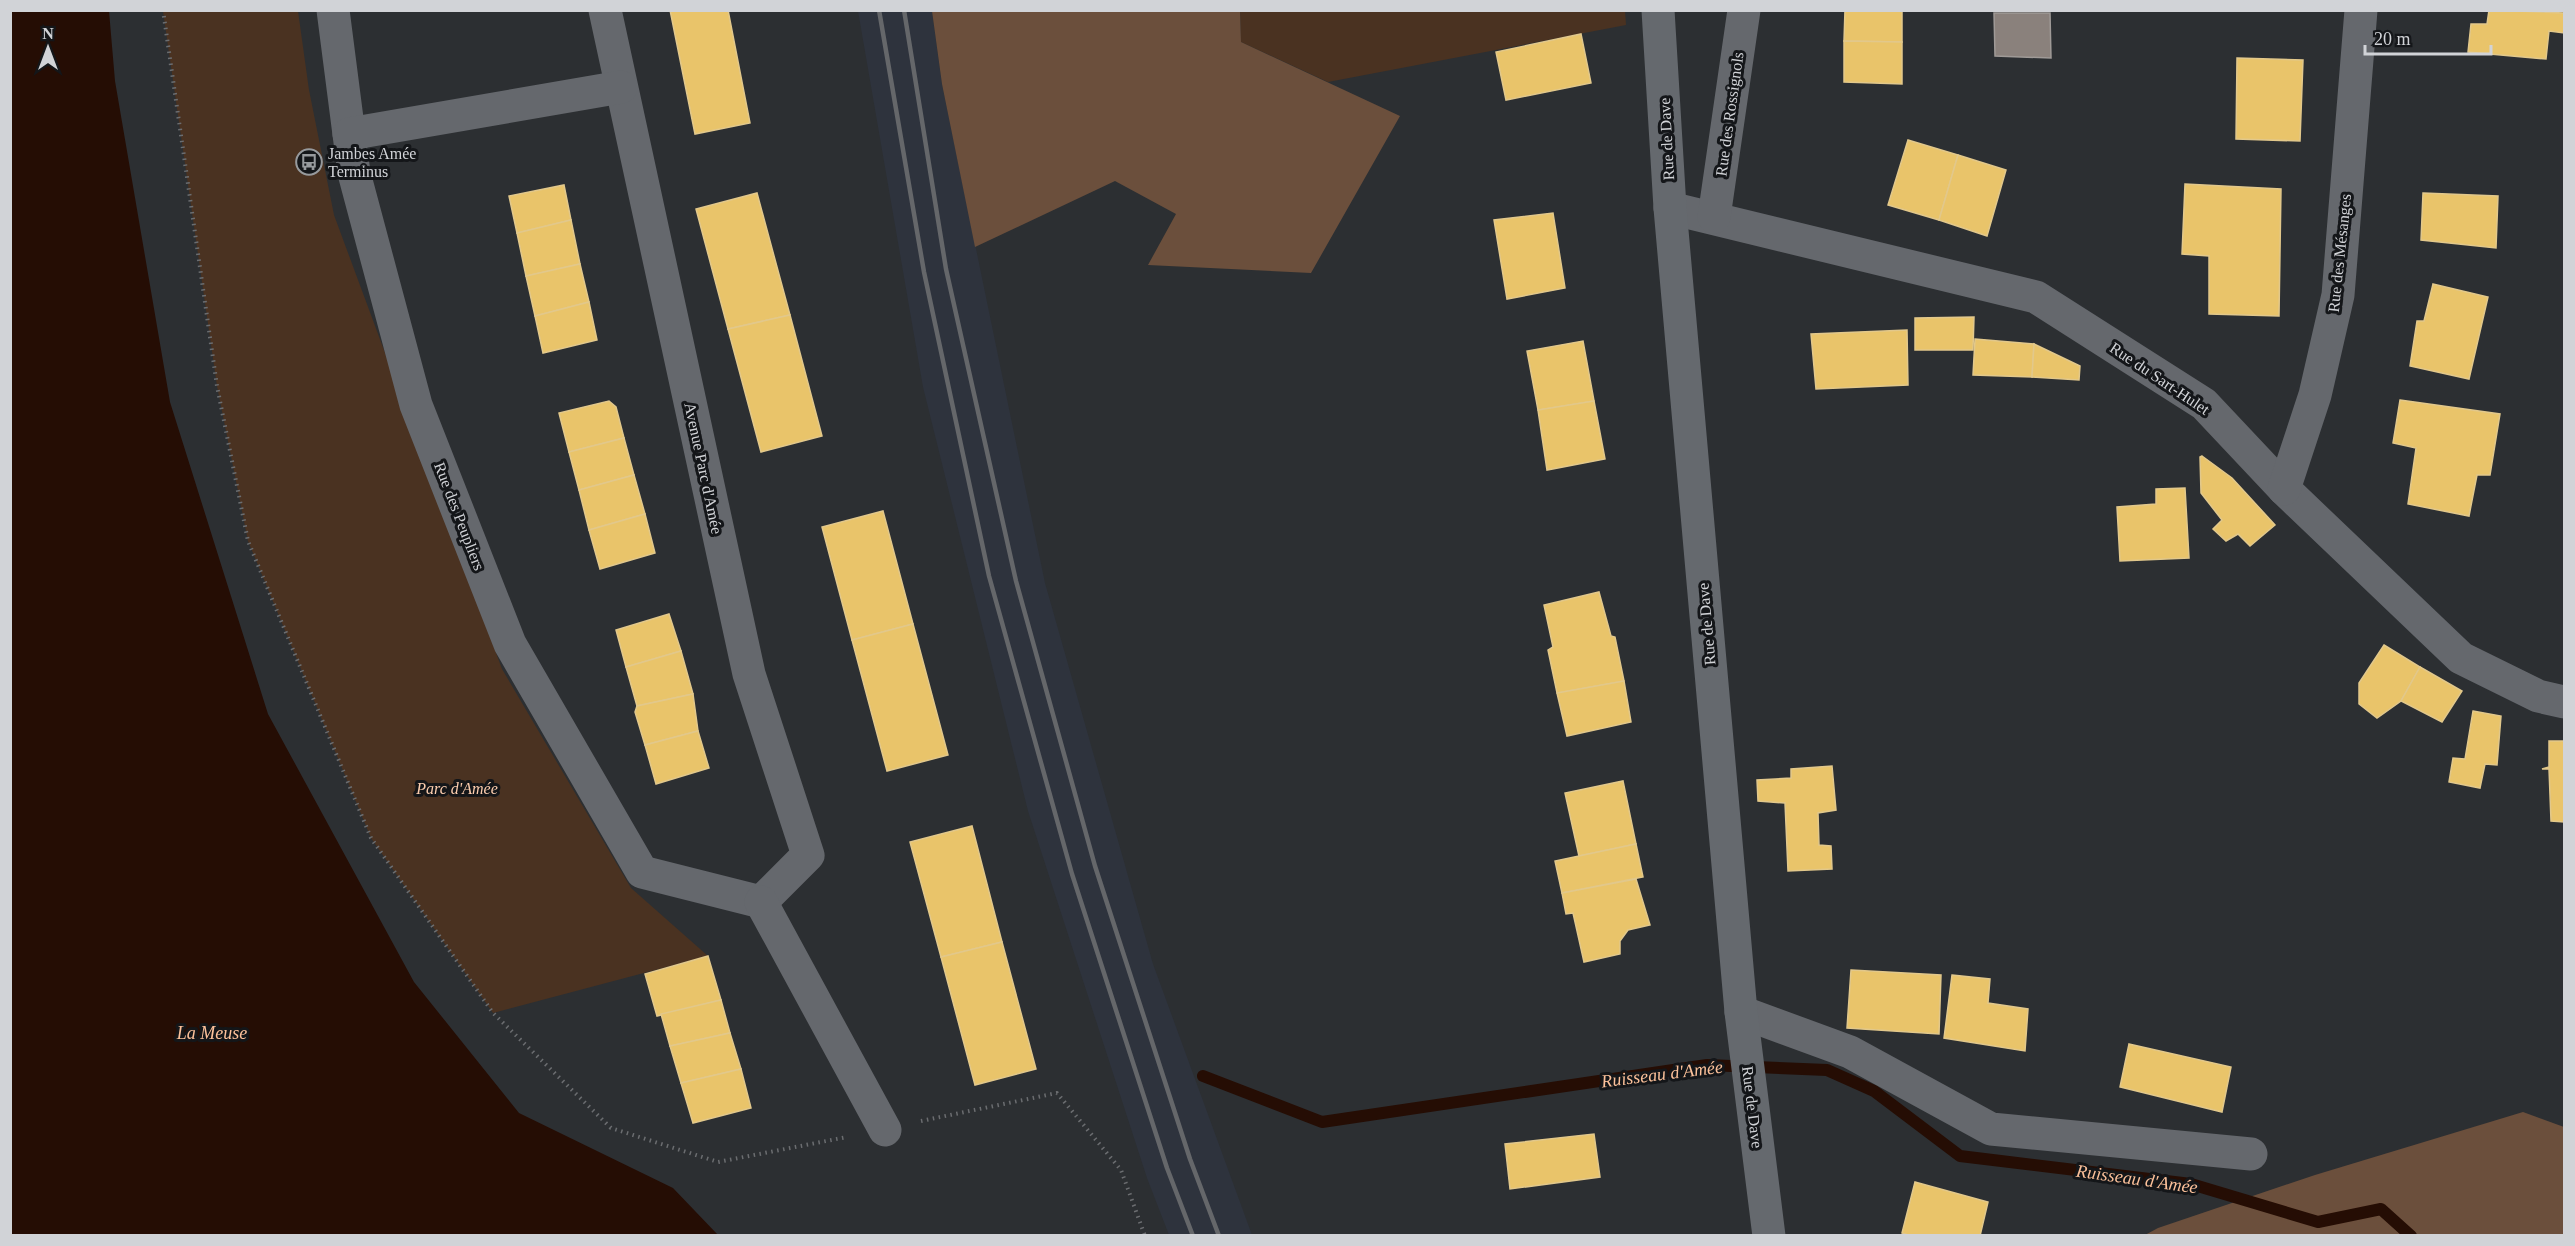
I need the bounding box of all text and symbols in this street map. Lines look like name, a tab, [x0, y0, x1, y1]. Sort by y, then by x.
north arrow	[18, 18, 78, 78]
scale bar	[2365, 18, 2491, 56]
text: N	[42, 25, 54, 42]
text: 20 m	[2374, 29, 2411, 49]
street label: Rue des Rossignols	[1712, 51, 1748, 177]
street label: Rue de Dave	[1656, 97, 1677, 181]
place label: Jambes Amée Terminus	[328, 145, 416, 180]
bus stop icon: Jambes Amée Terminus	[294, 147, 324, 177]
street label: Rue des Mésanges	[2325, 193, 2355, 313]
street label: Rue du Sart-Hulet	[2107, 339, 2213, 418]
street label: Avenue Parc d'Amée	[681, 401, 726, 535]
street label: Rue des Peupliers	[430, 460, 488, 573]
street label: Rue de Dave	[1694, 582, 1719, 666]
park label: Parc d'Amée	[415, 780, 498, 797]
water label: La Meuse	[176, 1023, 247, 1043]
water label: Ruisseau d'Amée	[1599, 1057, 1724, 1092]
street label: Rue de Dave	[1739, 1065, 1766, 1149]
water label: Ruisseau d'Amée	[2074, 1160, 2199, 1197]

